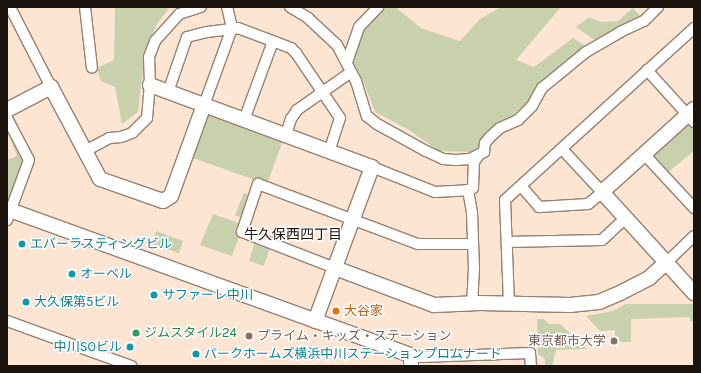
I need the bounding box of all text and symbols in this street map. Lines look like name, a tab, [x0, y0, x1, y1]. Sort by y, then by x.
district label: 牛久保西四丁目	[244, 227, 342, 243]
place label: エバーラスティングビル	[30, 236, 173, 252]
marker: エバーラスティングビル	[17, 239, 27, 249]
place label: オーベル	[80, 266, 132, 282]
marker: オーベル	[67, 269, 77, 279]
place label: サファーレ中川	[162, 287, 253, 303]
marker: サファーレ中川	[149, 290, 159, 300]
place label: 大久保第5ビル	[34, 294, 119, 310]
marker: 大久保第5ビル	[21, 297, 31, 307]
place label: 大谷家	[344, 303, 383, 319]
marker: 大谷家	[331, 306, 341, 316]
place label: ジムスタイル24	[144, 325, 237, 341]
marker: ジムスタイル24	[131, 328, 141, 338]
place label: プライム・キッズ・ステーション	[257, 328, 452, 344]
marker: プライム・キッズ・ステーション	[244, 331, 254, 341]
place label: 東京都市大学	[528, 333, 606, 349]
marker: 東京都市大学	[609, 336, 619, 346]
place label: 中川SOビル	[54, 339, 122, 355]
marker: 中川SOビル	[125, 342, 135, 352]
place label: パークホームズ横浜中川ステーションプロムナード	[204, 346, 503, 362]
marker: パークホームズ横浜中川ステーションプロムナード	[191, 349, 201, 359]

